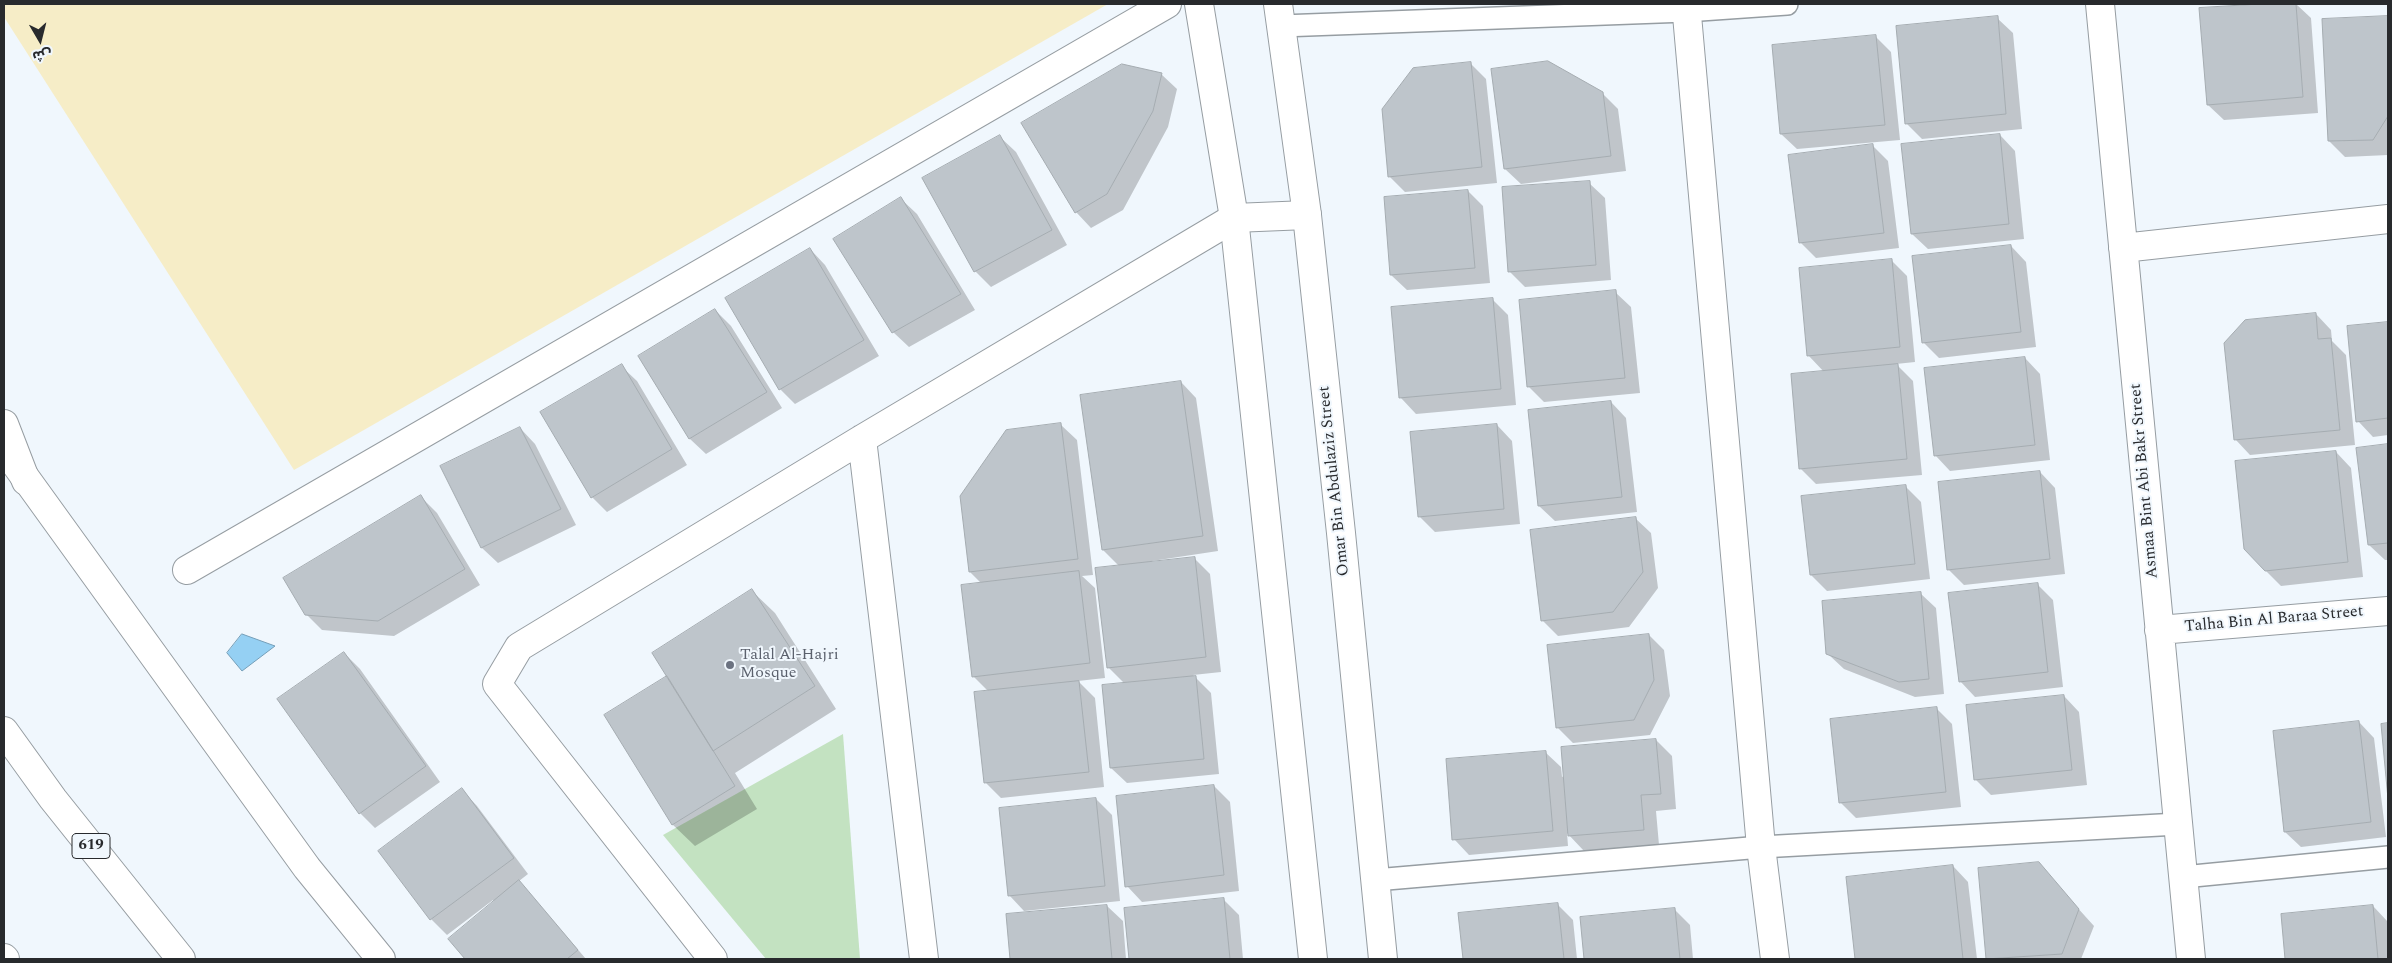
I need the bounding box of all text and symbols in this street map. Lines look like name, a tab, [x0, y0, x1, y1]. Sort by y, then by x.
north arrow	[15, 15, 65, 65]
text: ش	[31, 44, 53, 67]
street label: Asmaa Bint Abi Bakr Street	[2127, 383, 2163, 579]
street label: Omar Bin Abdulaziz Street	[1315, 385, 1355, 577]
street label: Talha Bin Al Baraa Street	[2184, 603, 2364, 637]
place label: Talal Al-Hajri Mosque	[740, 646, 839, 684]
marker: Talal Al-Hajri Mosque	[724, 659, 736, 671]
road number: 619	[72, 834, 110, 858]

